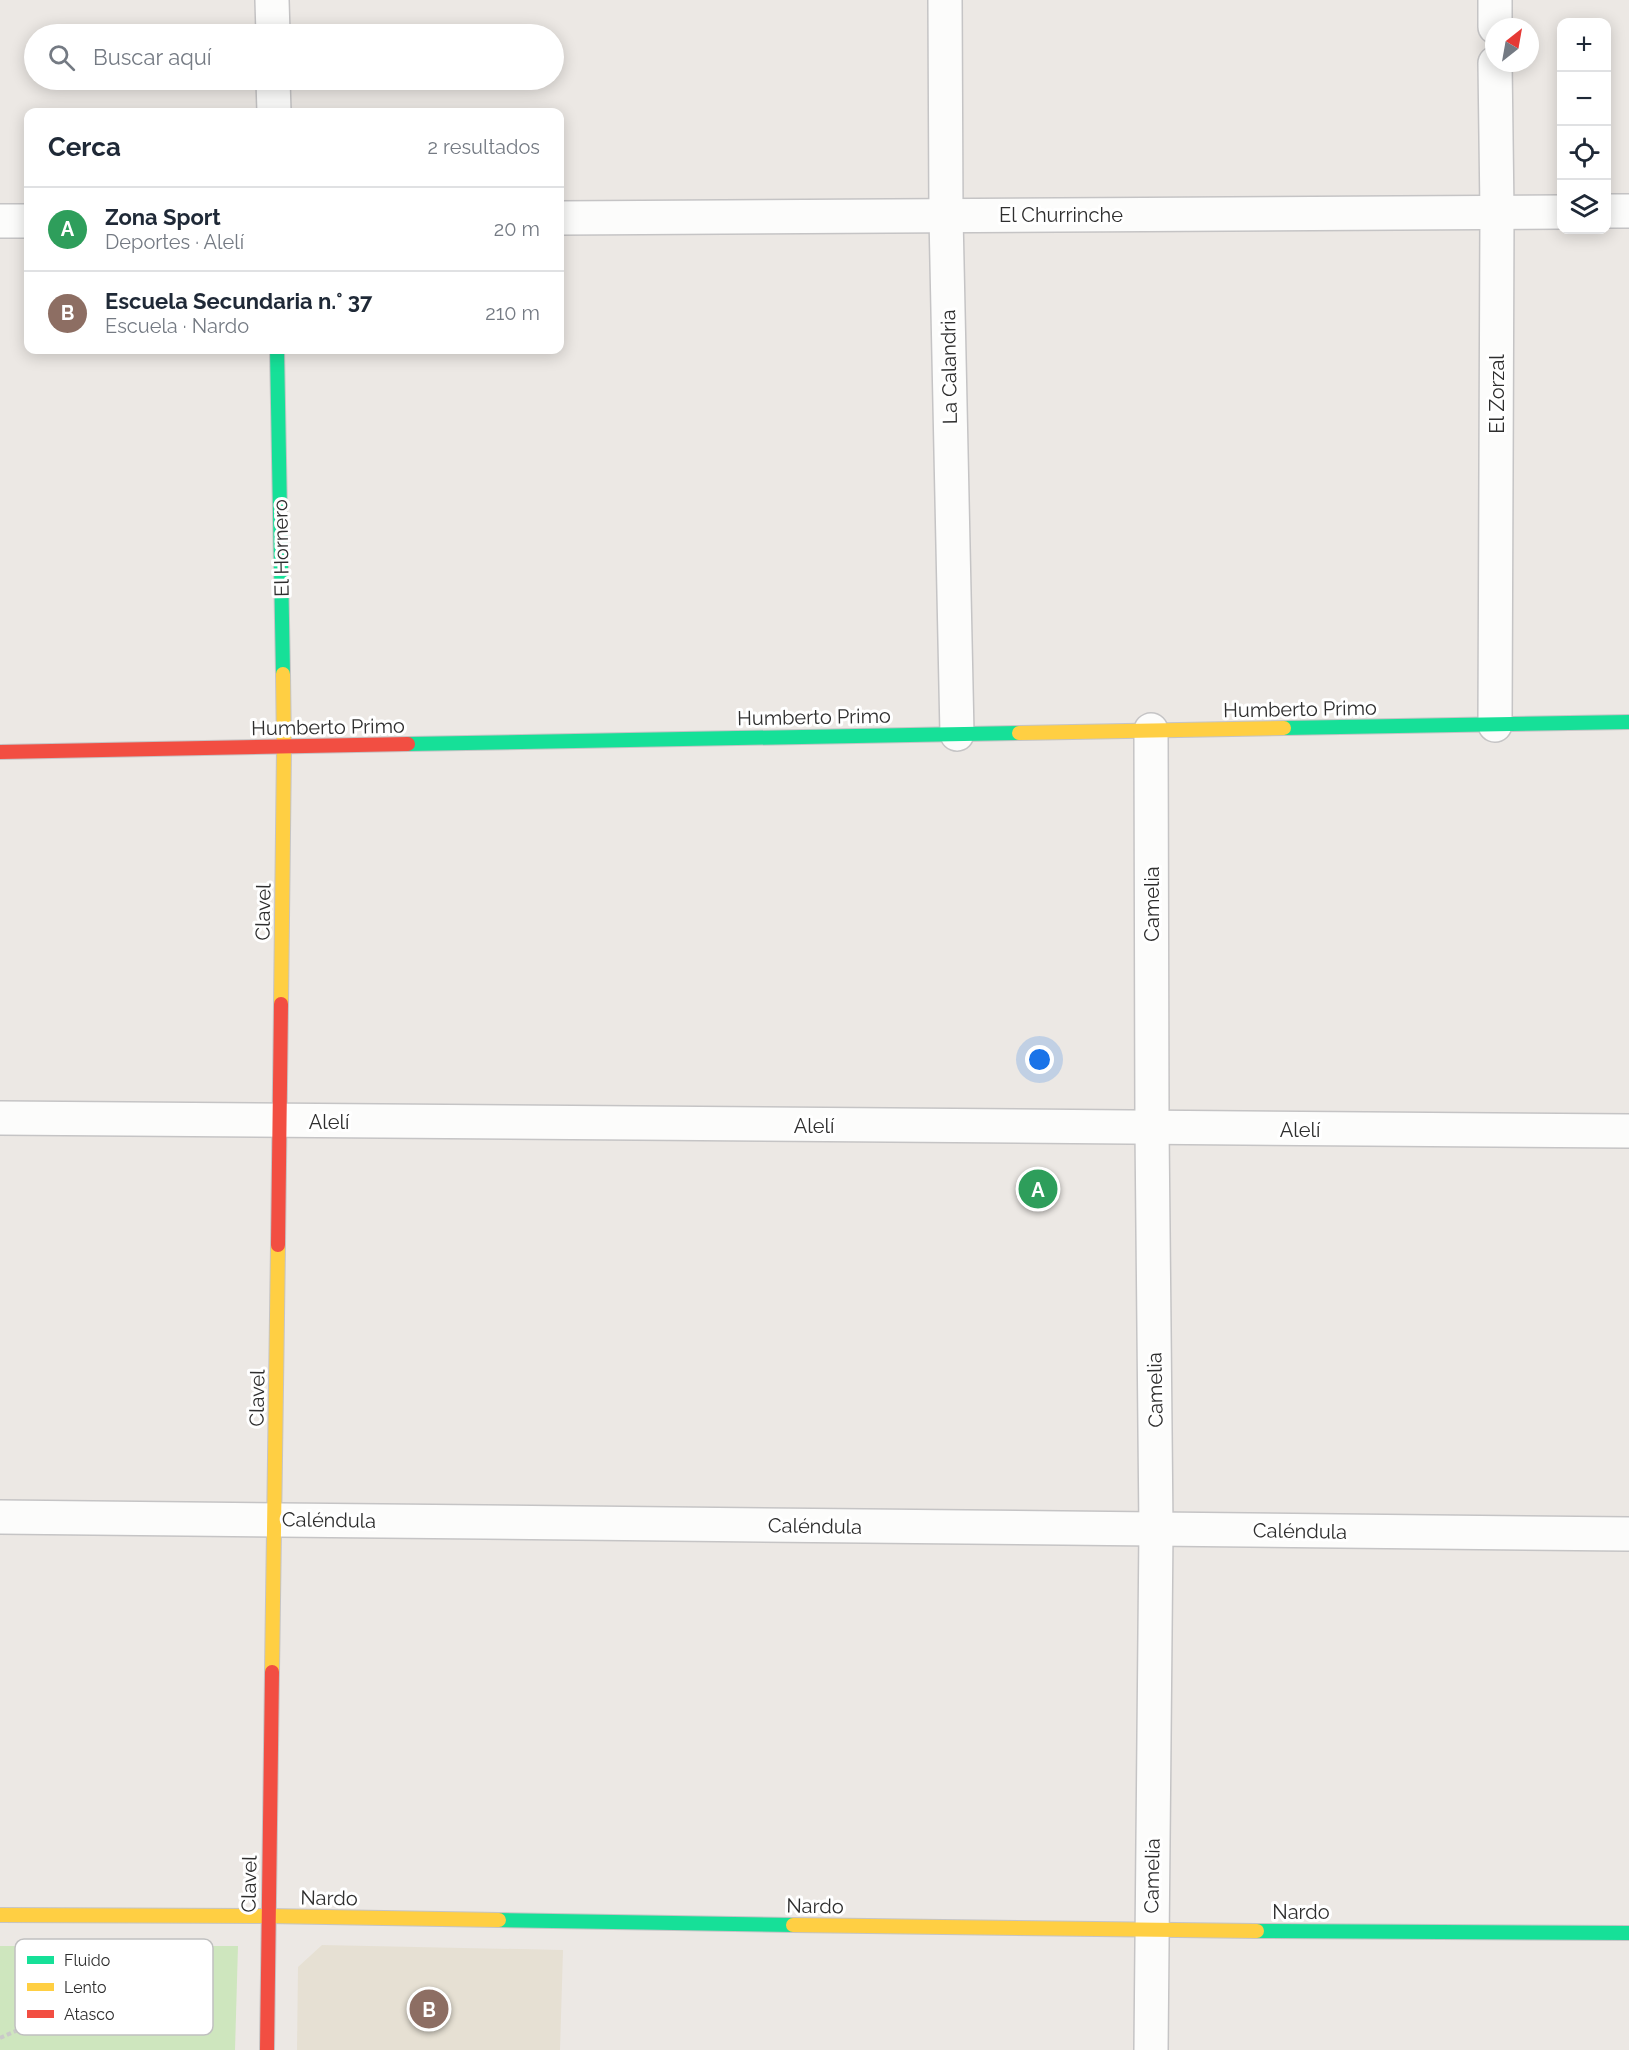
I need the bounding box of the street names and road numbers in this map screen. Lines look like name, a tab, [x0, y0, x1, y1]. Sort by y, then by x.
street label: El Churrinche	[999, 203, 1123, 227]
street label: La Calandria	[936, 309, 962, 425]
street label: El Zorzal	[1485, 354, 1509, 434]
street label: El Hornero	[268, 499, 294, 597]
street label: Humberto Primo	[1223, 696, 1377, 722]
street label: Humberto Primo	[737, 704, 891, 730]
street label: Humberto Primo	[251, 714, 405, 740]
street label: Camelia	[1140, 866, 1164, 942]
street label: Clavel	[251, 883, 276, 941]
street label: Alelí	[309, 1110, 350, 1134]
street label: Alelí	[794, 1114, 835, 1138]
street label: Alelí	[1280, 1118, 1321, 1142]
street label: Camelia	[1142, 1352, 1168, 1428]
street label: Clavel	[245, 1369, 270, 1427]
street label: Caléndula	[282, 1507, 376, 1533]
street label: Caléndula	[768, 1513, 862, 1539]
street label: Caléndula	[1253, 1518, 1347, 1544]
street label: Camelia	[1139, 1838, 1165, 1914]
street label: Clavel	[237, 1855, 262, 1913]
street label: Nardo	[300, 1886, 358, 1911]
street label: Nardo	[786, 1894, 844, 1919]
street label: Nardo	[1272, 1900, 1330, 1924]

